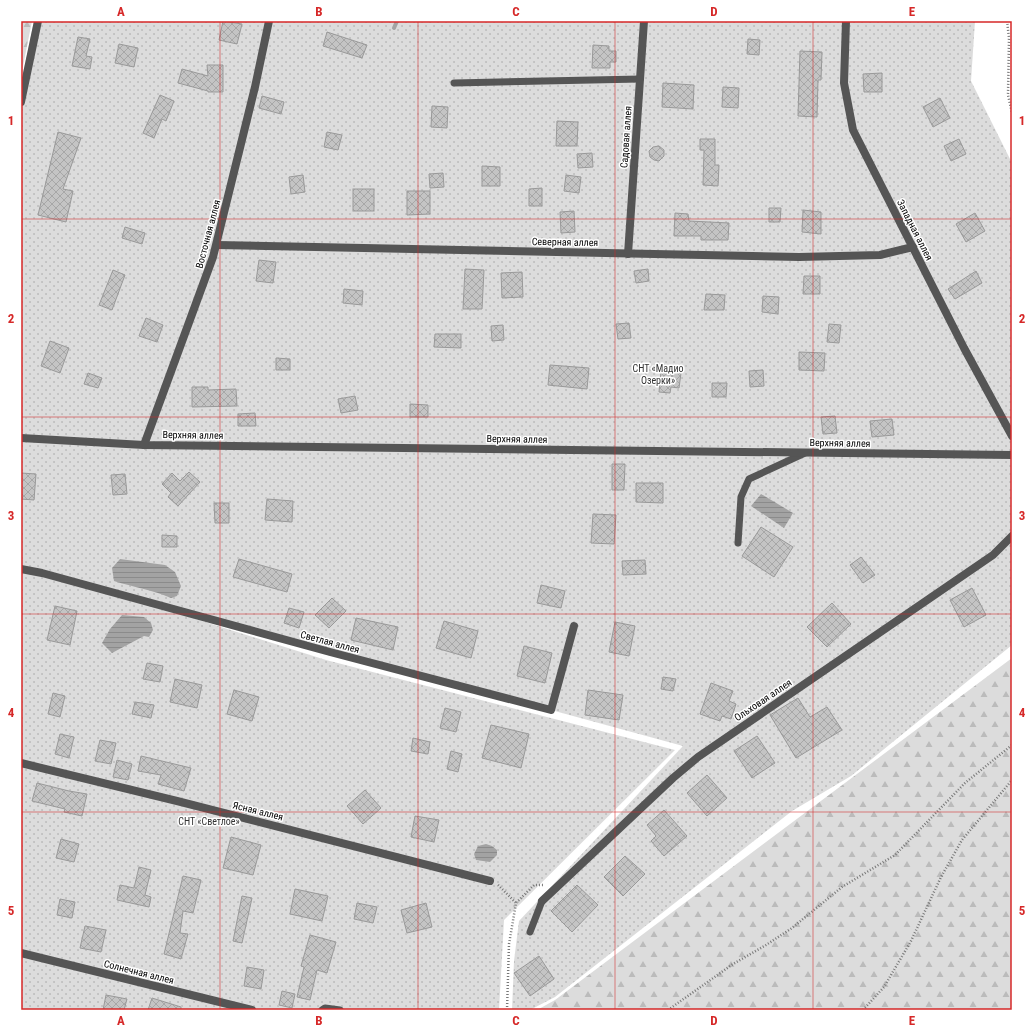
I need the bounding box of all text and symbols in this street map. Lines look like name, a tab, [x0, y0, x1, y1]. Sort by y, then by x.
text: A	[117, 4, 125, 19]
text: B	[315, 4, 323, 19]
text: C	[512, 4, 520, 19]
text: D	[710, 4, 718, 19]
text: E	[909, 4, 916, 19]
street label: Садовая аллея	[618, 105, 634, 168]
text: 1	[8, 113, 14, 128]
text: 1	[1019, 113, 1025, 128]
street label: Восточная аллея	[194, 198, 222, 269]
street label: Западная аллея	[895, 198, 935, 262]
street label: Северная аллея	[532, 236, 599, 248]
text: 2	[8, 311, 15, 326]
text: 2	[1019, 311, 1026, 326]
park label: СНТ «Мадио Озерки»	[632, 363, 684, 386]
street label: Верхняя аллея	[162, 429, 224, 441]
street label: Верхняя аллея	[486, 433, 548, 445]
street label: Верхняя аллея	[809, 437, 871, 449]
text: 3	[8, 508, 14, 523]
text: 3	[1019, 508, 1025, 523]
street label: Светлая аллея	[299, 629, 361, 655]
street label: Ольховая аллея	[732, 677, 794, 723]
text: 4	[8, 705, 15, 720]
text: 4	[1019, 705, 1026, 720]
street label: Ясная аллея	[232, 799, 285, 823]
park label: СНТ «Светлое»	[178, 816, 240, 827]
text: 5	[8, 903, 15, 918]
text: 5	[1019, 903, 1026, 918]
street label: Солнечная аллея	[103, 958, 175, 986]
text: A	[117, 1013, 125, 1028]
text: B	[315, 1013, 323, 1028]
text: C	[512, 1013, 520, 1028]
text: D	[710, 1013, 718, 1028]
text: E	[909, 1013, 916, 1028]

